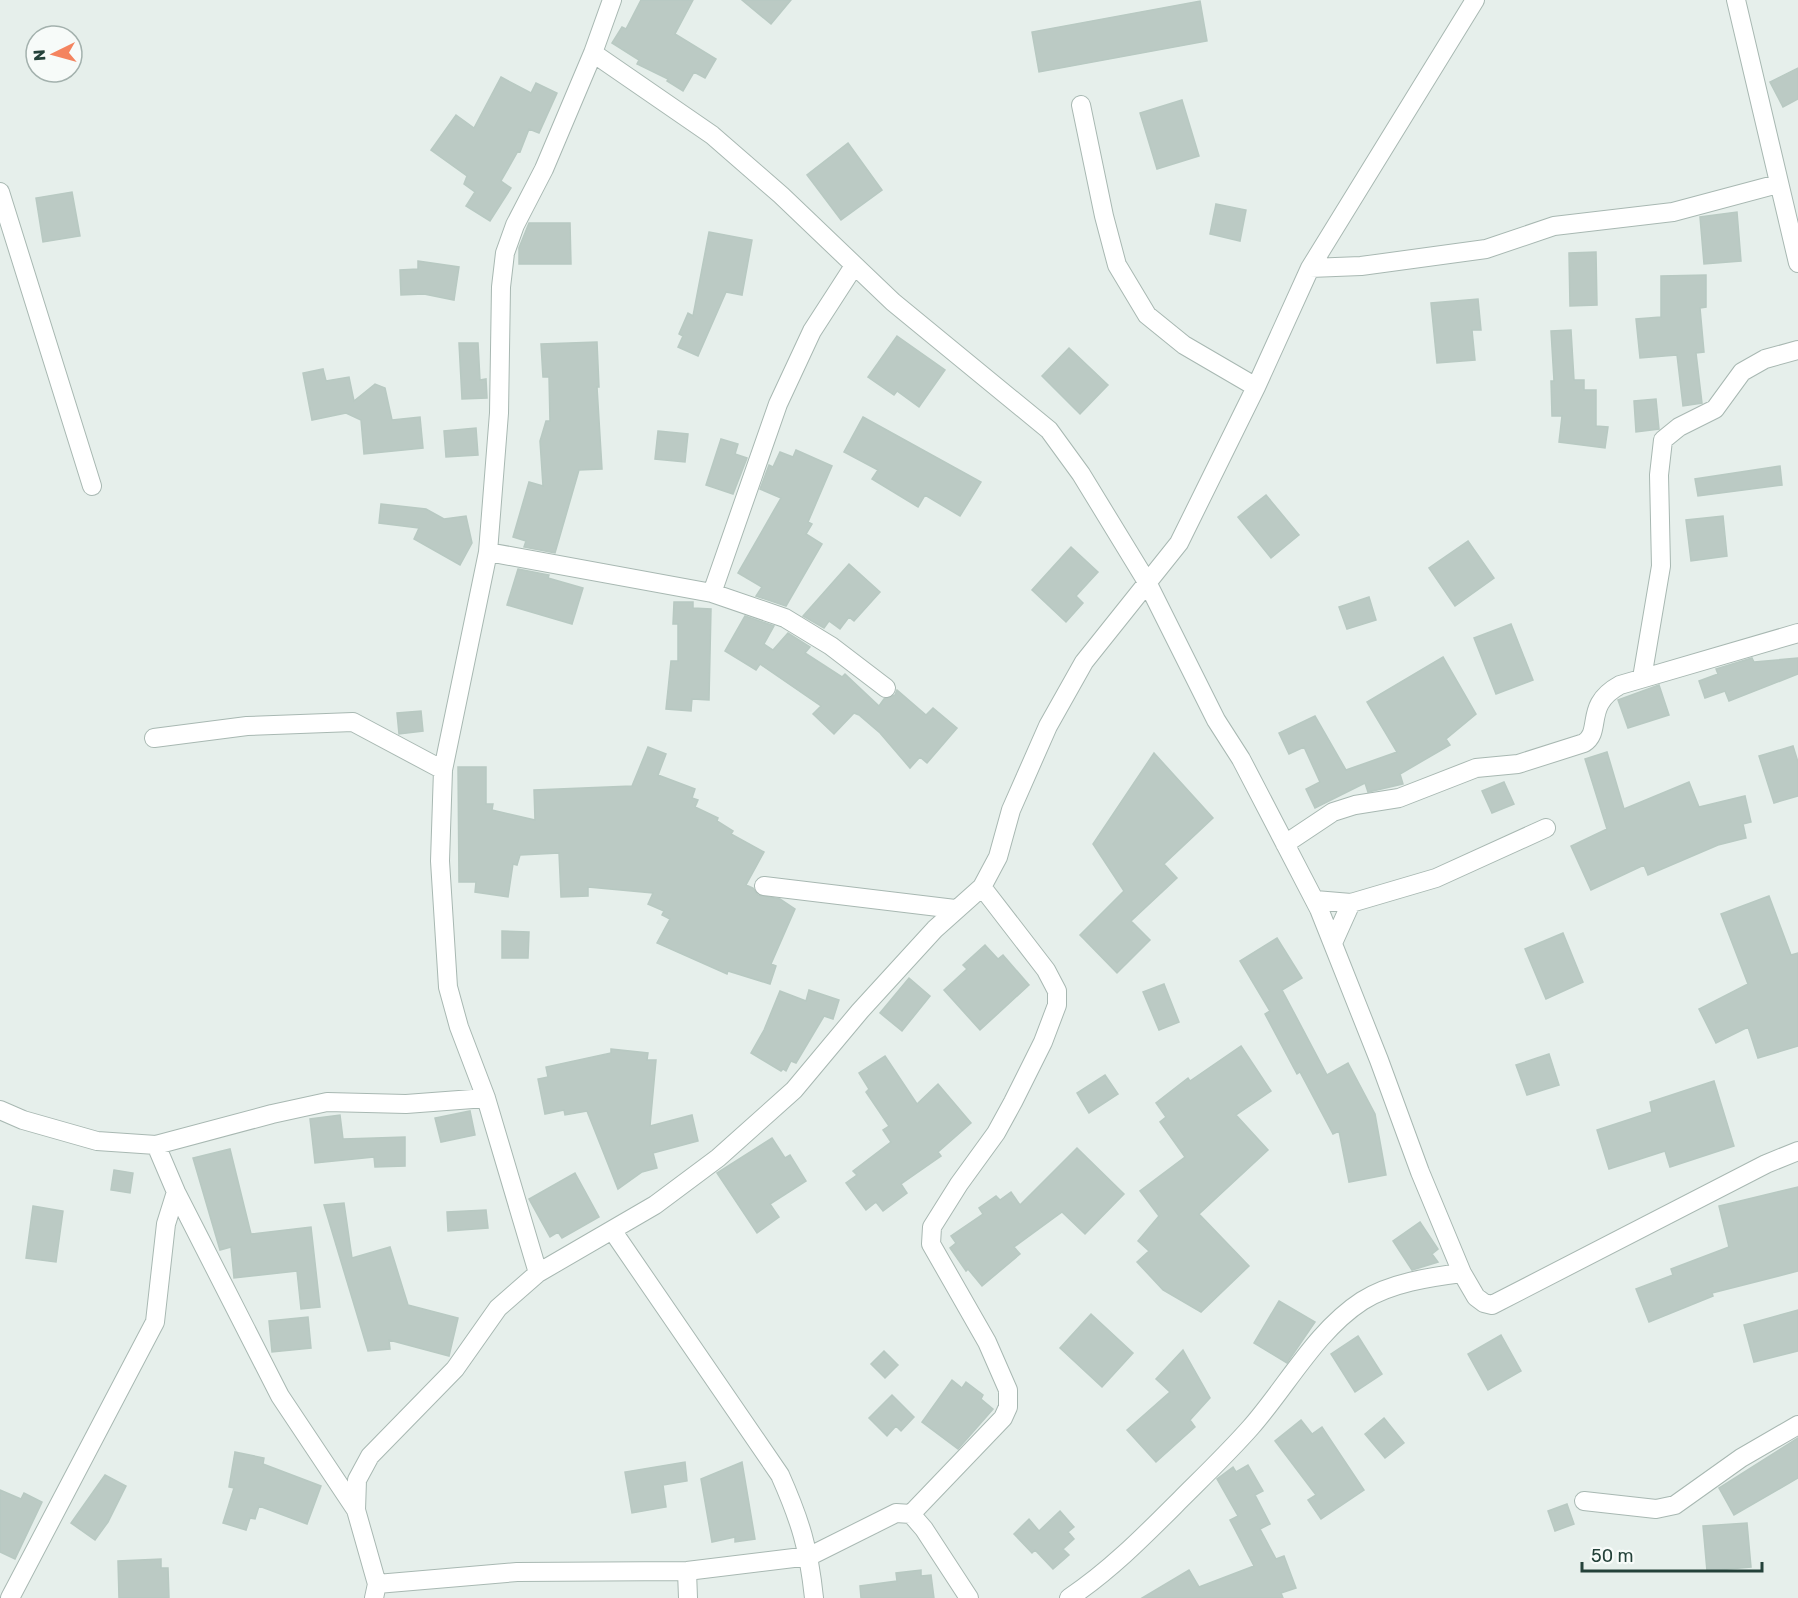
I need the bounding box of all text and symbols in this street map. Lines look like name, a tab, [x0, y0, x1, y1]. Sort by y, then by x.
north arrow	[24, 24, 84, 84]
text: N	[30, 49, 50, 62]
scale bar	[1582, 1535, 1762, 1573]
text: 50 m	[1591, 1545, 1634, 1567]

